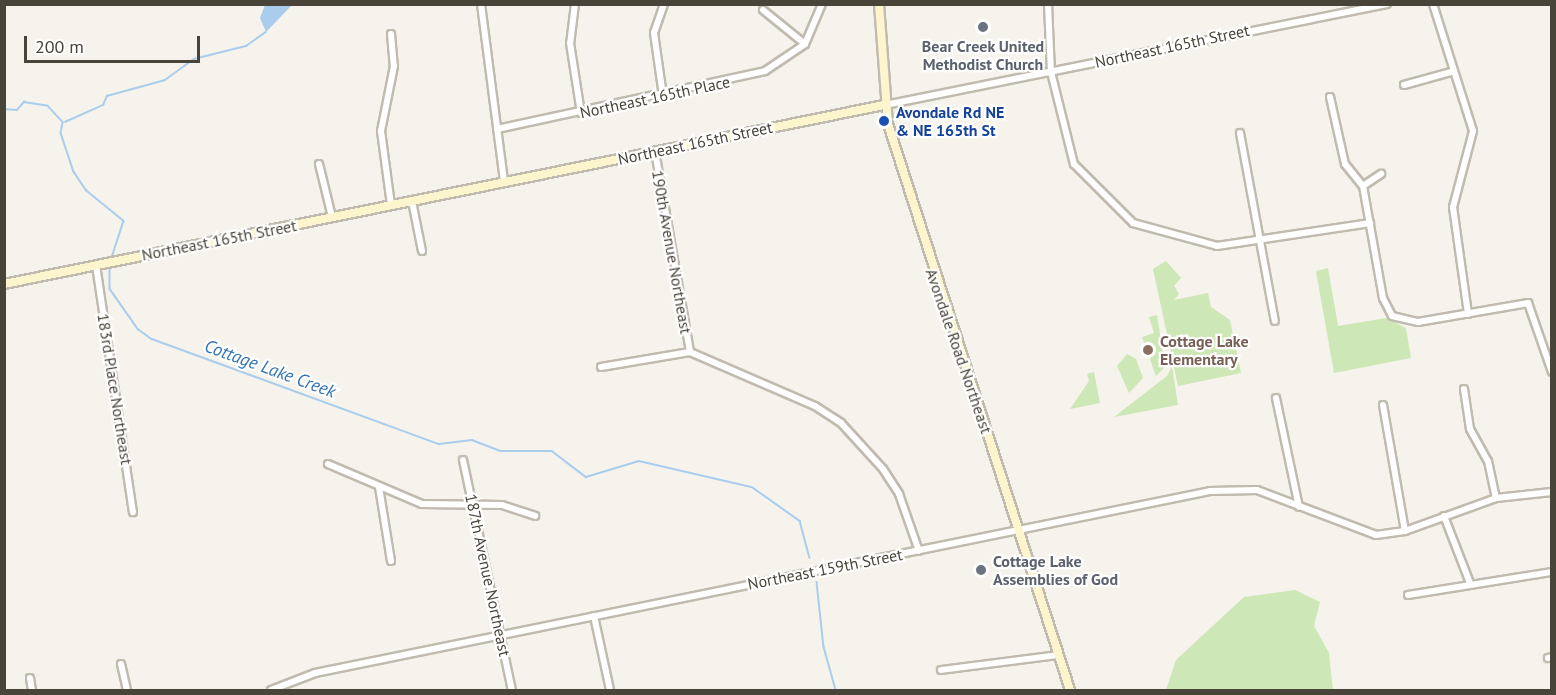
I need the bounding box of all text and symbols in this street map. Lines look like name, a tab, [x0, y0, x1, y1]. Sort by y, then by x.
marker: Bear Creek United Methodist Church	[976, 20, 990, 34]
street label: Northeast 165th Street	[1093, 20, 1251, 72]
scale bar	[27, 24, 202, 62]
text: 200 m	[35, 35, 84, 58]
place label: Bear Creek United Methodist Church	[922, 36, 1044, 74]
street label: Northeast 165th Place	[578, 72, 732, 122]
place label: Avondale Rd NE & NE 165th St	[896, 102, 1004, 140]
marker: Avondale Rd NE & NE 165th St	[877, 114, 891, 128]
street label: Northeast 165th Street	[616, 117, 774, 169]
street label: 190th Avenue Northeast	[648, 168, 696, 336]
street label: Northeast 165th Street	[140, 216, 298, 264]
street label: Avondale Road Northeast	[922, 266, 996, 436]
street label: 183rd Place Northeast	[94, 312, 136, 466]
place label: Cottage Lake Elementary	[1160, 331, 1249, 369]
water label: Cottage Lake Creek	[201, 335, 339, 403]
marker: Cottage Lake Elementary	[1141, 343, 1155, 357]
street label: 187th Avenue Northeast	[461, 492, 515, 658]
street label: Northeast 159th Street	[746, 545, 904, 593]
place label: Cottage Lake Assemblies of God	[993, 551, 1118, 589]
marker: Cottage Lake Assemblies of God	[974, 563, 988, 577]

